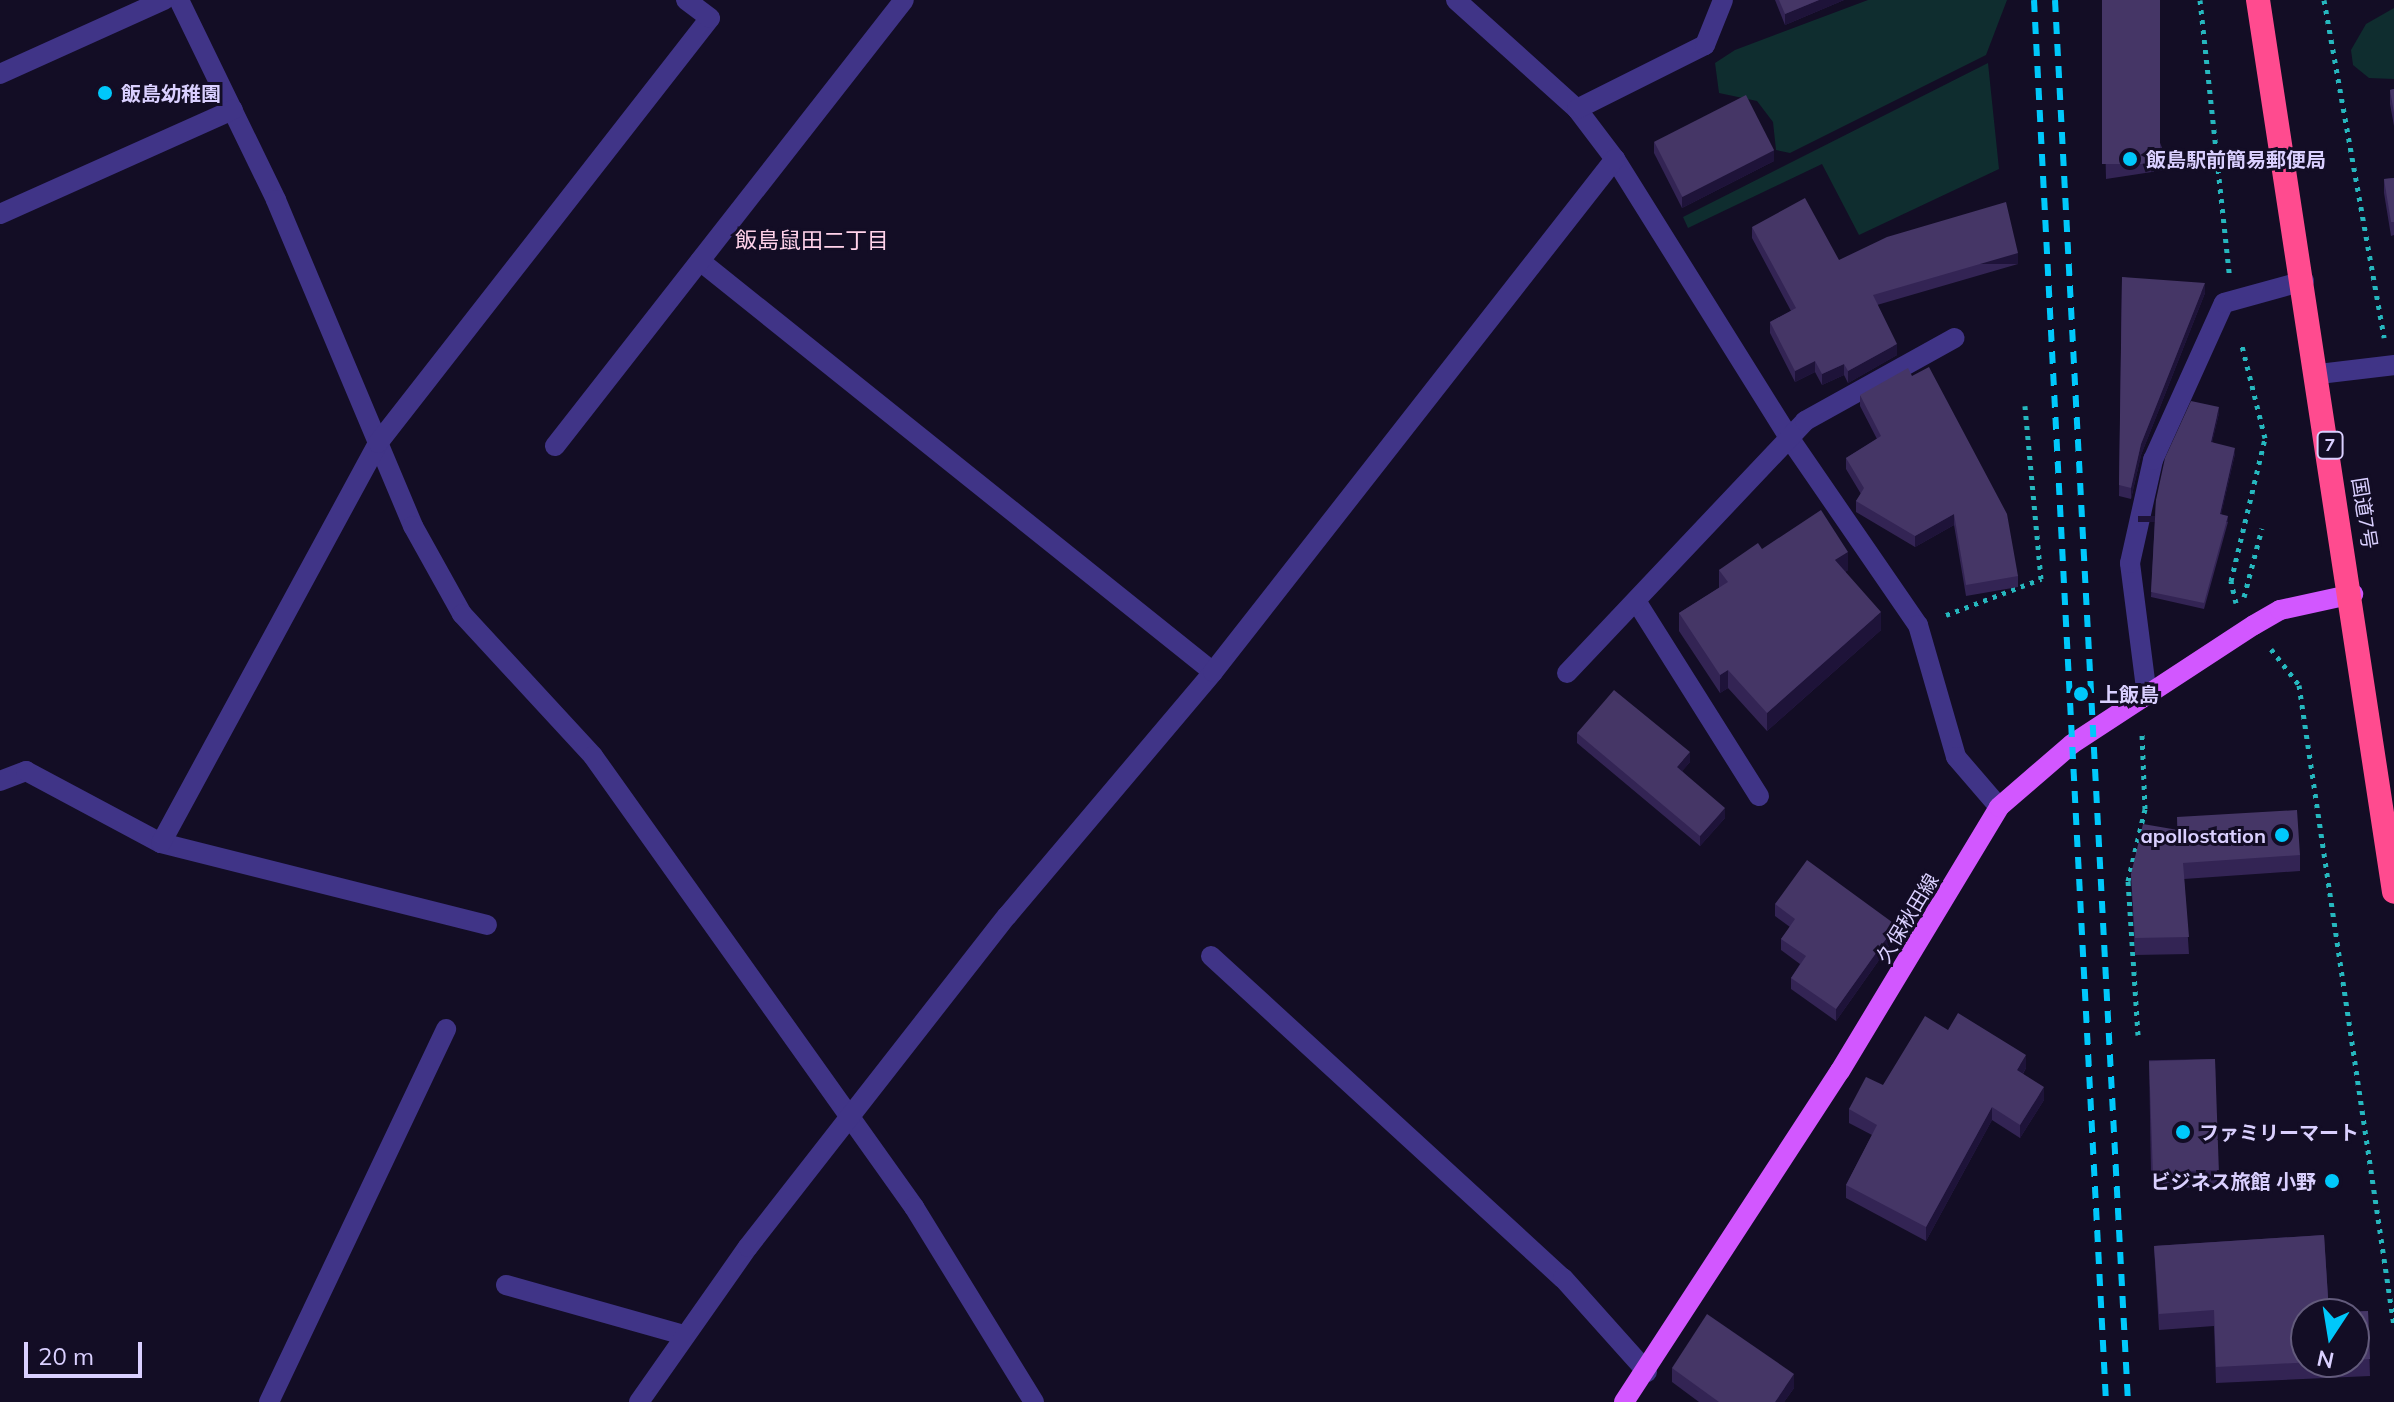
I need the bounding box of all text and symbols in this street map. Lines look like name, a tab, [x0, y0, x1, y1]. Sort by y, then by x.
place label: 飯島幼稚園	[121, 81, 221, 105]
marker: 飯島幼稚園	[96, 84, 114, 102]
place label: 飯島駅前簡易郵便局	[2146, 147, 2326, 171]
marker: 飯島駅前簡易郵便局	[2121, 150, 2139, 168]
district label: 飯島鼠田二丁目	[735, 228, 889, 254]
road number: 7	[2316, 431, 2344, 459]
street label: 国道7号	[2348, 476, 2382, 550]
place label: 上飯島	[2099, 682, 2159, 706]
marker: 上飯島	[2070, 683, 2092, 705]
place label: apollostation	[2140, 823, 2266, 847]
marker: apollostation	[2273, 826, 2291, 844]
street label: 久保秋田線	[1871, 869, 1943, 967]
place label: ファミリーマート	[2199, 1120, 2359, 1144]
marker: ファミリーマート	[2174, 1123, 2192, 1141]
place label: ビジネス旅館 小野	[2151, 1169, 2316, 1193]
marker: ビジネス旅館 小野	[2323, 1172, 2341, 1190]
north arrow	[2290, 1298, 2370, 1378]
scale bar	[28, 1326, 146, 1376]
text: 20 m	[38, 1341, 94, 1371]
text: N	[2314, 1344, 2336, 1375]

